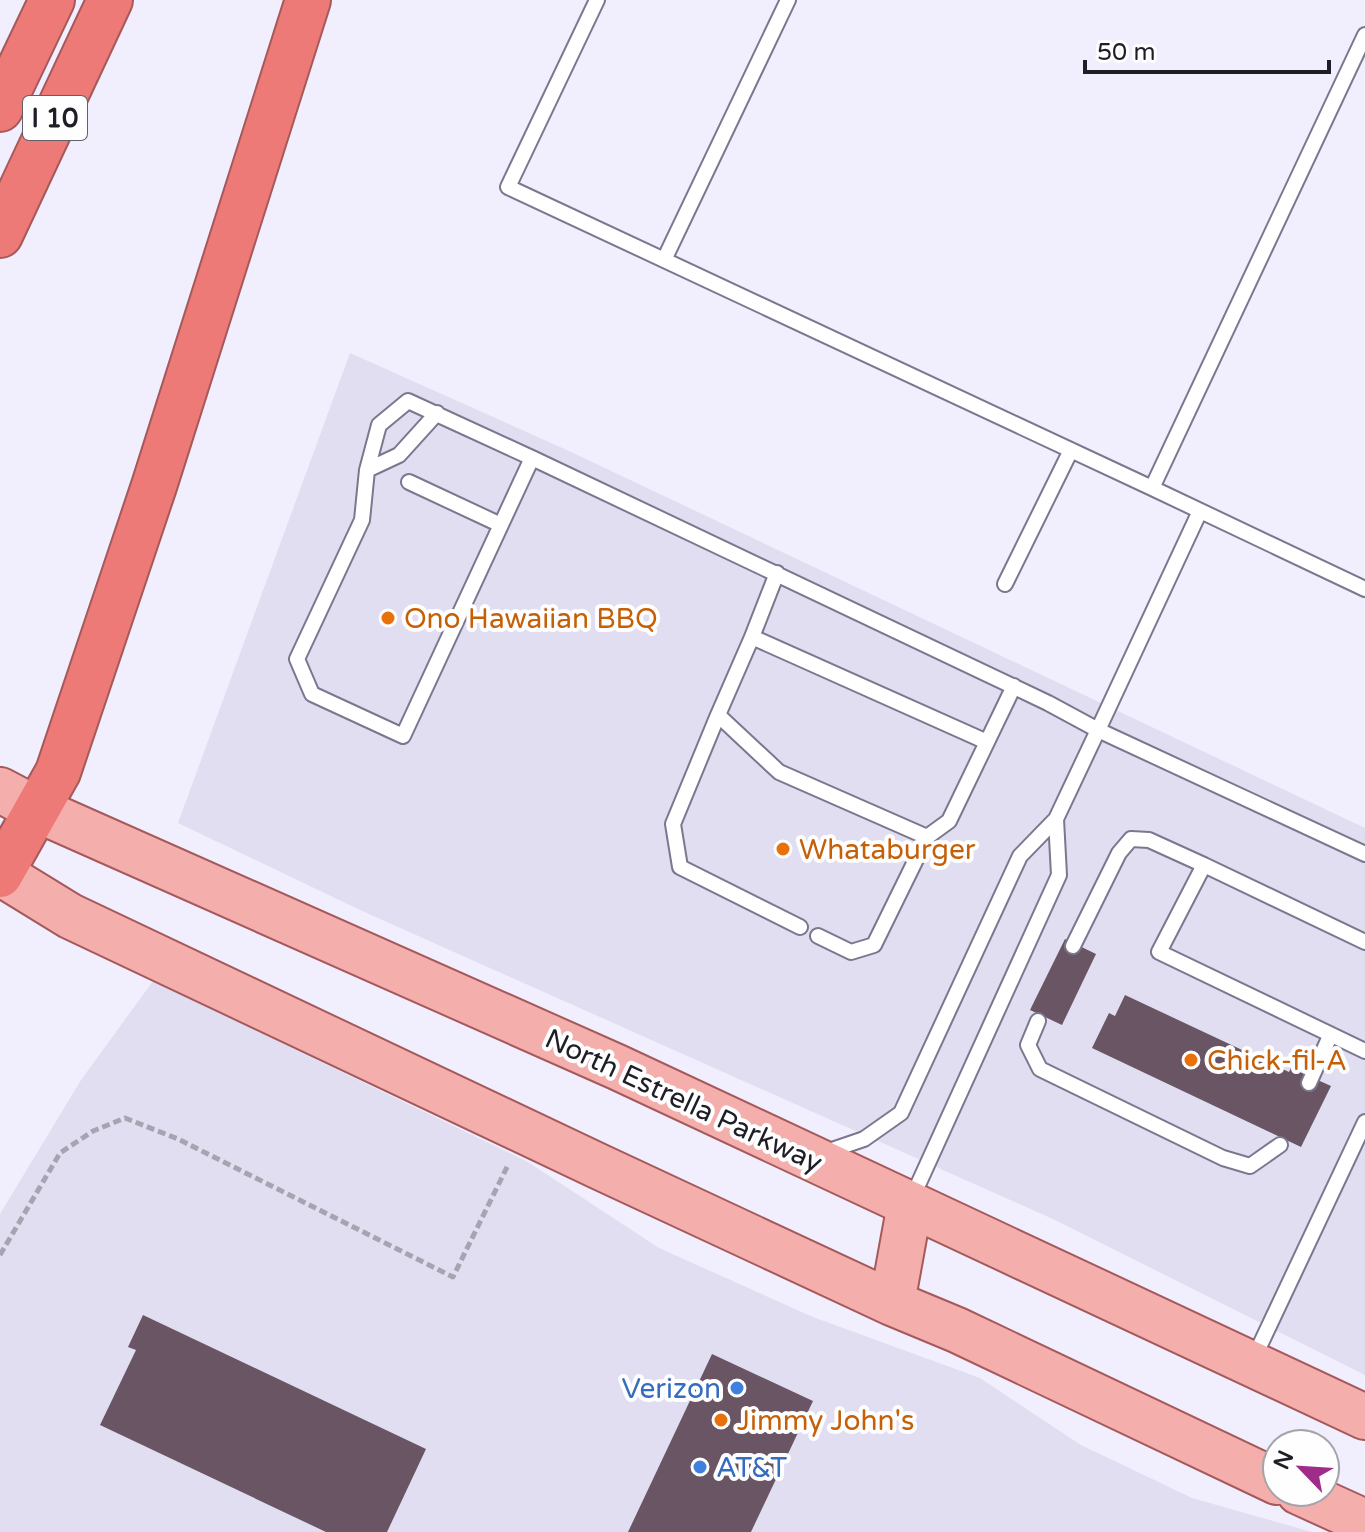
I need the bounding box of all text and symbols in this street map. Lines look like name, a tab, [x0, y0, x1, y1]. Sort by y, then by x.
scale bar	[1085, 24, 1329, 74]
text: 50 m	[1097, 38, 1155, 67]
road number: I 10	[23, 96, 87, 140]
place label: Ono Hawaiian BBQ	[404, 602, 658, 636]
marker: Ono Hawaiian BBQ	[379, 609, 397, 627]
place label: Whataburger	[799, 833, 976, 867]
marker: Whataburger	[774, 840, 792, 858]
street label: North Estrella Parkway	[540, 1022, 828, 1180]
place label: Chick-fil-A	[1207, 1044, 1347, 1078]
marker: Chick-fil-A	[1182, 1051, 1200, 1069]
place label: Verizon	[622, 1372, 721, 1406]
marker: Verizon	[728, 1379, 746, 1397]
place label: Jimmy John's	[737, 1404, 914, 1438]
marker: Jimmy John's	[712, 1411, 730, 1429]
north arrow	[1261, 1428, 1341, 1508]
text: N	[1268, 1446, 1299, 1473]
place label: AT&T	[716, 1451, 787, 1485]
marker: AT&T	[691, 1458, 709, 1476]

